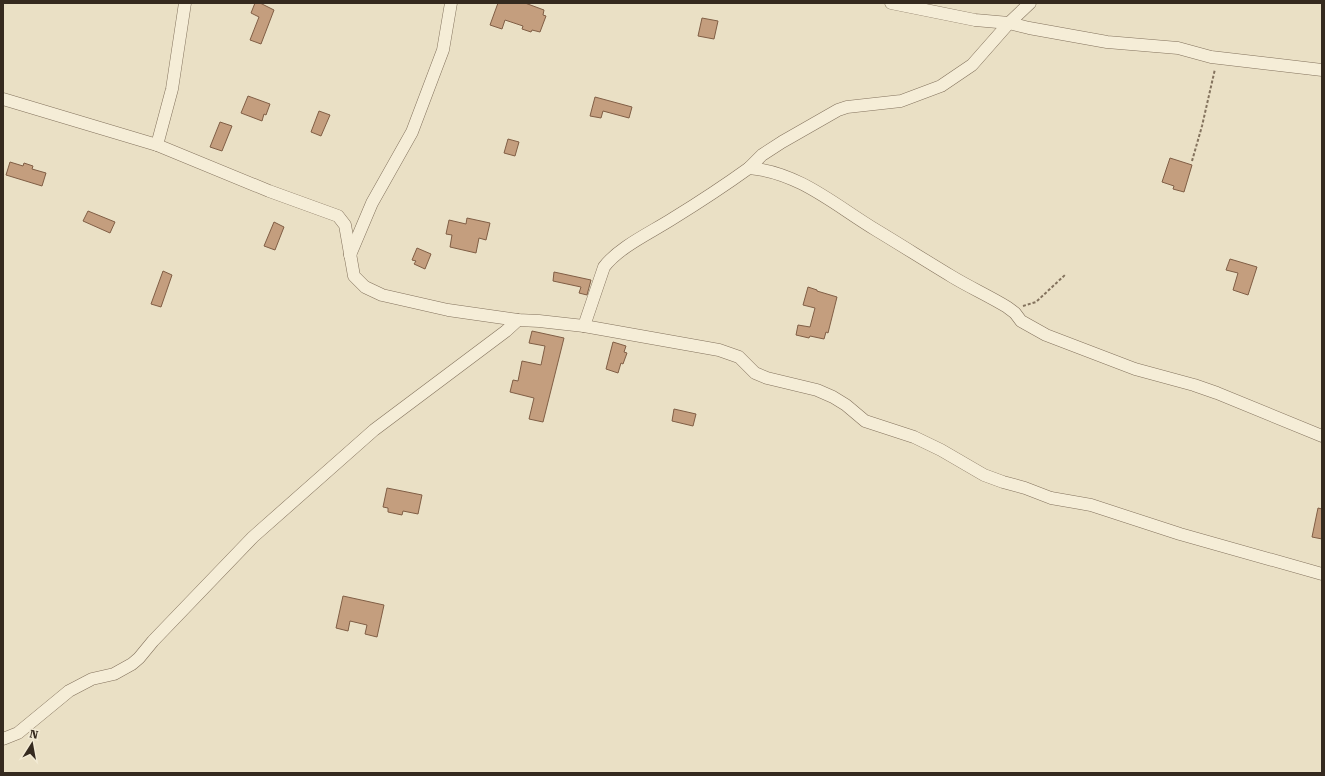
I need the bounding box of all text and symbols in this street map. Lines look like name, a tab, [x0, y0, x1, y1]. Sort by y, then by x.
north arrow	[12, 724, 52, 764]
text: N	[28, 727, 40, 742]

